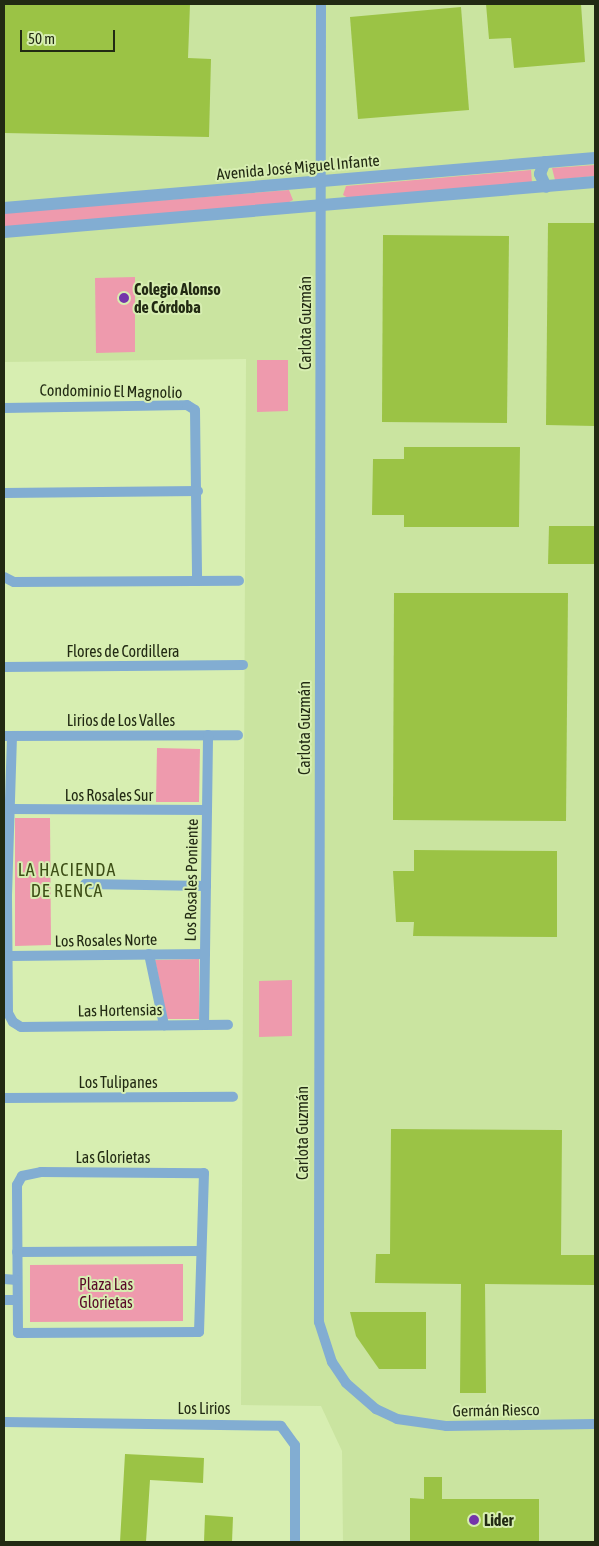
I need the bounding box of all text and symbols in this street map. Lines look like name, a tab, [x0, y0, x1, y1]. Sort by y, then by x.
scale bar	[22, 20, 118, 52]
text: 50 m	[28, 30, 55, 47]
street label: Avenida José Miguel Infante	[216, 150, 380, 184]
street label: Carlota Guzmán	[295, 276, 315, 370]
place label: Colegio Alonso de Córdoba	[134, 279, 221, 317]
marker: Colegio Alonso de Córdoba	[118, 292, 130, 304]
street label: Condominio El Magnolio	[39, 380, 183, 402]
street label: Flores de Cordillera	[66, 641, 180, 661]
street label: Carlota Guzmán	[294, 681, 314, 775]
street label: Lirios de Los Valles	[67, 710, 175, 730]
street label: Los Rosales Sur	[65, 785, 153, 805]
street label: Los Rosales Poniente	[180, 818, 202, 942]
district label: LA HACIENDA DE RENCA	[16, 860, 118, 902]
street label: Los Rosales Norte	[55, 930, 157, 950]
street label: Las Hortensias	[77, 1000, 163, 1020]
street label: Los Tulipanes	[78, 1072, 158, 1092]
street label: Carlota Guzmán	[292, 1086, 312, 1180]
street label: Las Glorietas	[76, 1147, 150, 1167]
park label: Plaza Las Glorietas	[79, 1274, 133, 1312]
street label: Los Lirios	[178, 1398, 230, 1418]
street label: Germán Riesco	[452, 1400, 540, 1420]
place label: Lider	[484, 1510, 513, 1530]
marker: Lider	[468, 1514, 480, 1526]

